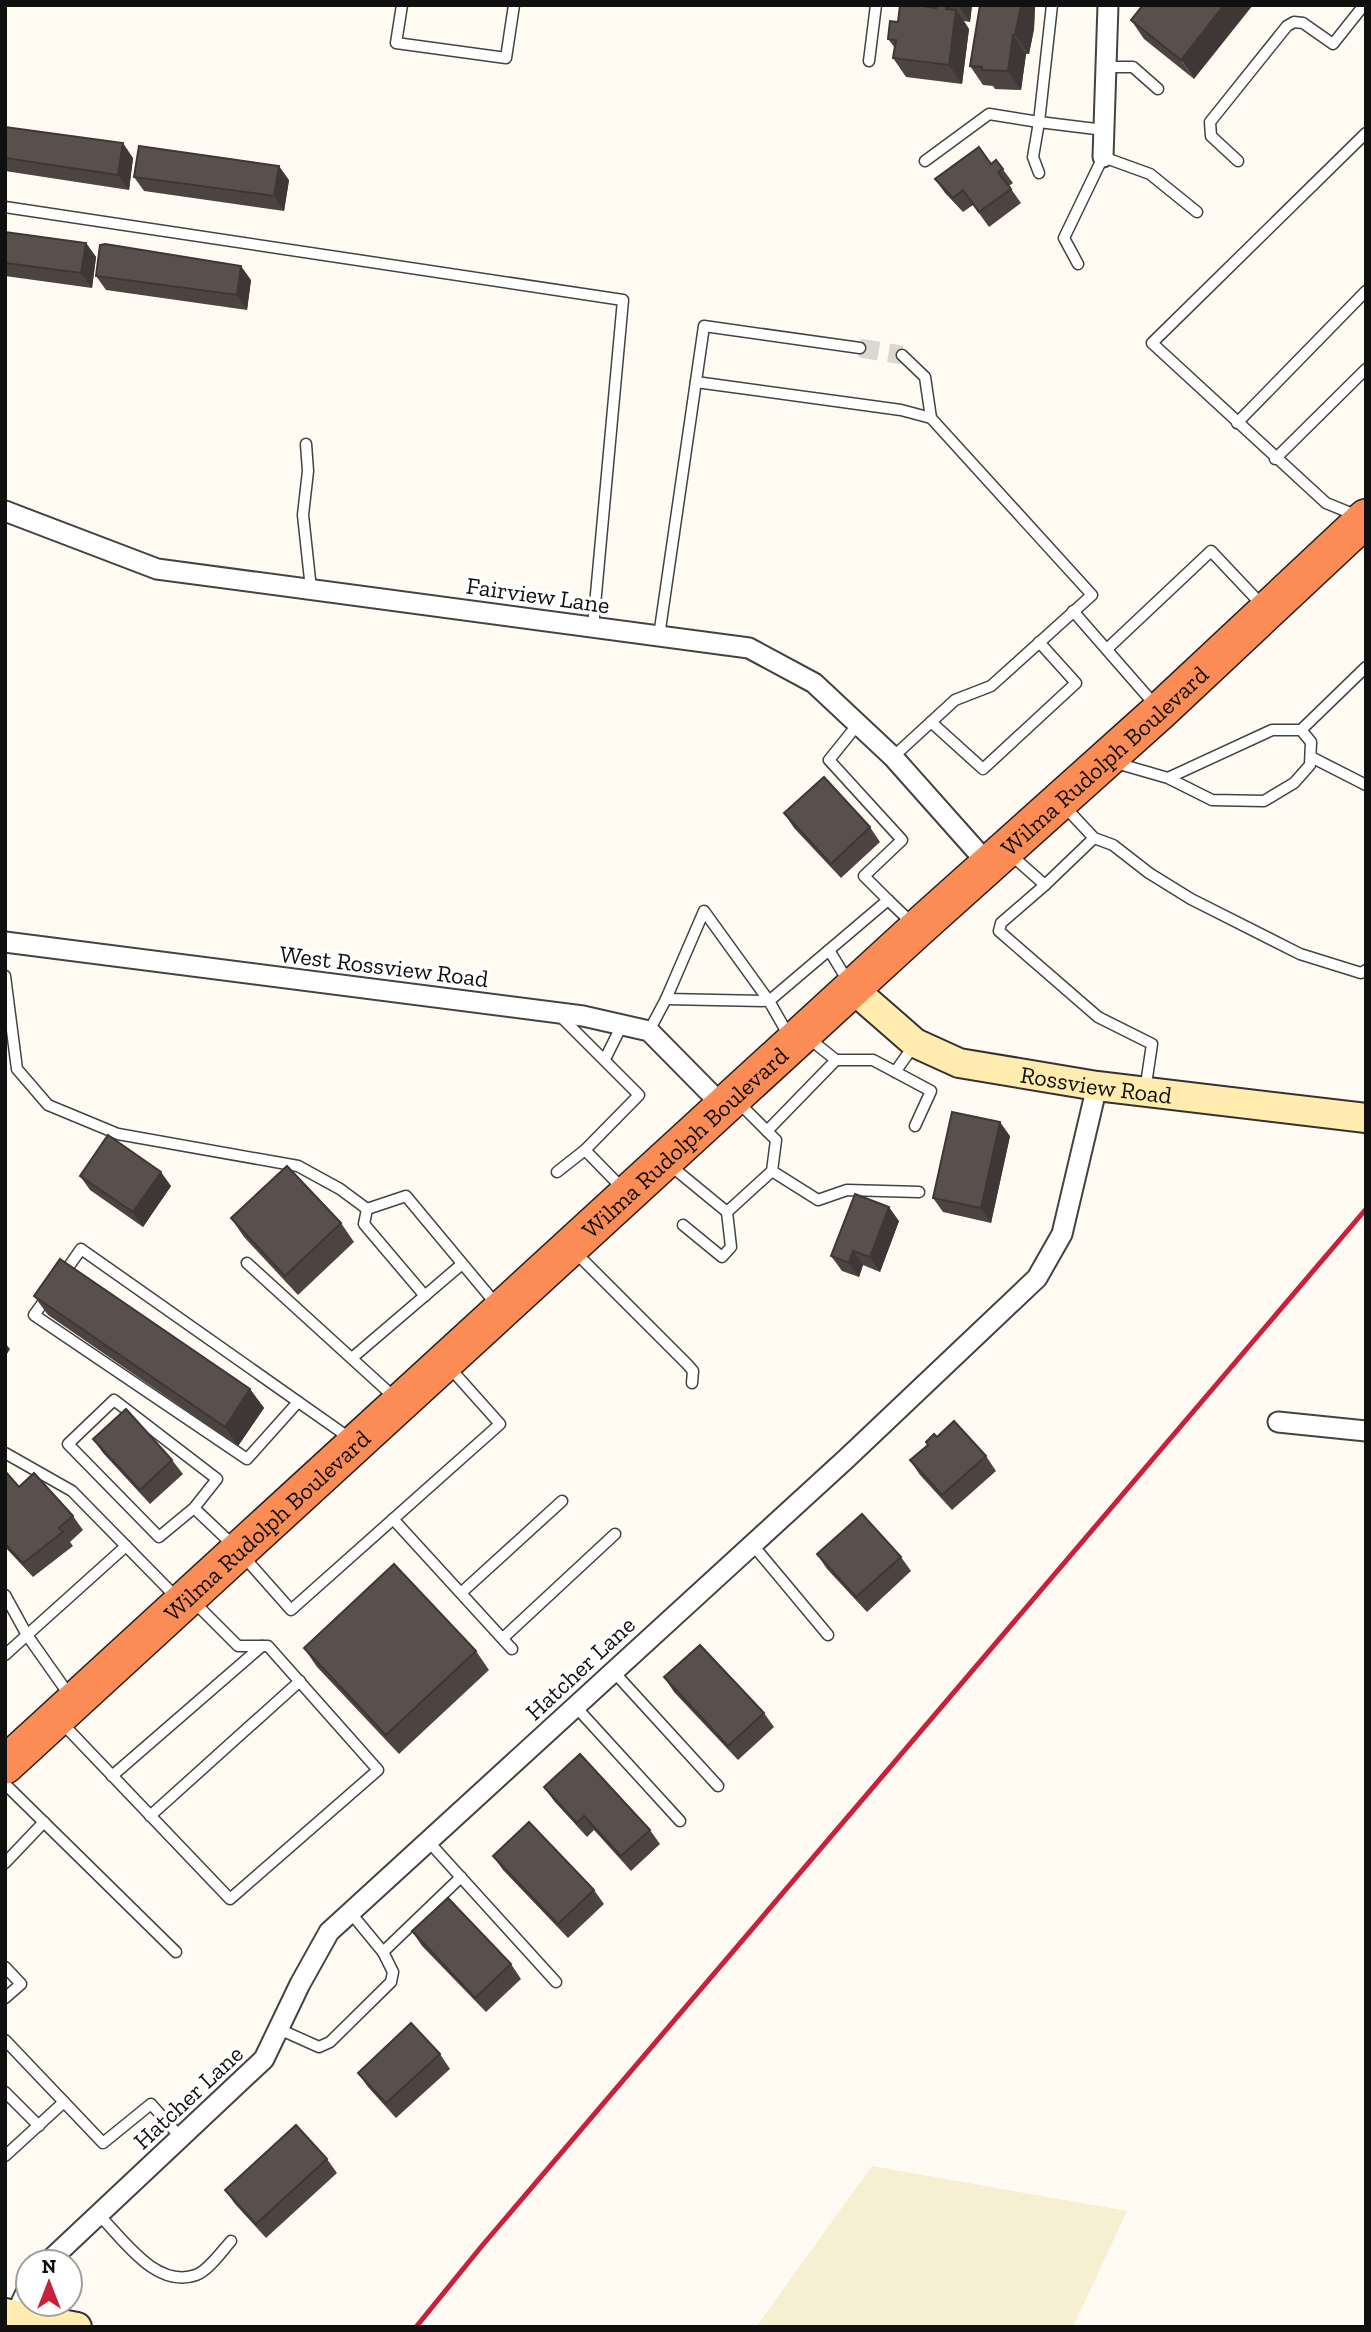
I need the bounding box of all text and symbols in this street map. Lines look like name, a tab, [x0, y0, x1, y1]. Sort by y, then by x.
street label: Fairview Lane	[464, 571, 612, 619]
street label: Wilma Rudolph Boulevard	[994, 659, 1214, 862]
street label: West Rossview Road	[278, 939, 490, 993]
street label: Wilma Rudolph Boulevard	[575, 1040, 794, 1244]
street label: Rossview Road	[1018, 1059, 1174, 1109]
street label: Wilma Rudolph Boulevard	[158, 1423, 376, 1627]
street label: Hatcher Lane	[519, 1610, 641, 1726]
street label: Hatcher Lane	[127, 2039, 249, 2155]
north arrow	[14, 2248, 84, 2318]
text: N	[42, 2255, 56, 2278]

